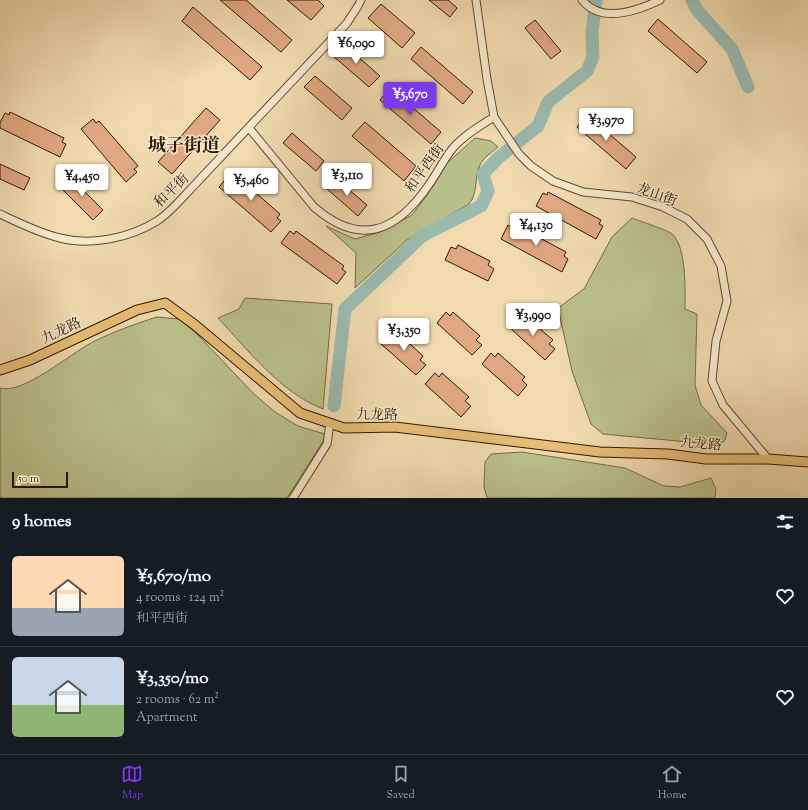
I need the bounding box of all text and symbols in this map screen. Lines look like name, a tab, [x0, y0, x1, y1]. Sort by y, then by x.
pin: ¥6,090	[323, 31, 389, 65]
text: ¥6,090	[337, 35, 375, 53]
pin: ¥5,670	[377, 82, 443, 116]
text: ¥5,670	[392, 86, 428, 104]
pin: ¥3,970	[573, 108, 639, 142]
text: ¥3,970	[588, 112, 624, 130]
district label: 城子街道	[148, 134, 220, 160]
street label: 和平西街	[401, 140, 450, 198]
pin: ¥3,110	[314, 163, 380, 197]
pin: ¥4,450	[49, 164, 115, 198]
text: ¥3,110	[331, 167, 363, 185]
text: ¥4,450	[64, 168, 100, 186]
pin: ¥5,460	[218, 168, 284, 202]
street label: 和平街	[150, 170, 194, 213]
text: ¥5,460	[233, 172, 269, 190]
street label: 龙山街	[633, 179, 679, 212]
pin: ¥4,130	[503, 213, 569, 247]
text: ¥4,130	[519, 217, 553, 235]
pin: ¥3,990	[500, 303, 566, 337]
text: ¥3,990	[515, 307, 551, 325]
street label: 九龙路	[39, 314, 85, 350]
pin: ¥3,350	[371, 318, 437, 352]
text: ¥3,350	[387, 322, 421, 340]
street label: 九龙路	[356, 406, 398, 426]
street label: 九龙路	[679, 433, 723, 457]
scale bar	[12, 470, 68, 489]
text: 50 m	[18, 471, 39, 487]
text: 9 homes	[12, 510, 71, 534]
icon: filters	[774, 511, 796, 533]
text: ¥5,670/mo	[136, 565, 211, 589]
icon: home	[44, 572, 92, 620]
icon: heart	[774, 585, 796, 607]
text: 4 rooms · 124 m²	[136, 589, 224, 607]
text: 和平西街	[136, 610, 188, 628]
text: ¥3,350/mo	[136, 667, 209, 691]
icon: home	[44, 673, 92, 721]
icon: heart	[774, 686, 796, 708]
text: 2 rooms · 62 m²	[136, 691, 219, 709]
text: Apartment	[136, 709, 197, 727]
tab: Map	[121, 763, 143, 803]
tab: Saved	[386, 763, 415, 803]
tab: Home	[658, 763, 687, 803]

